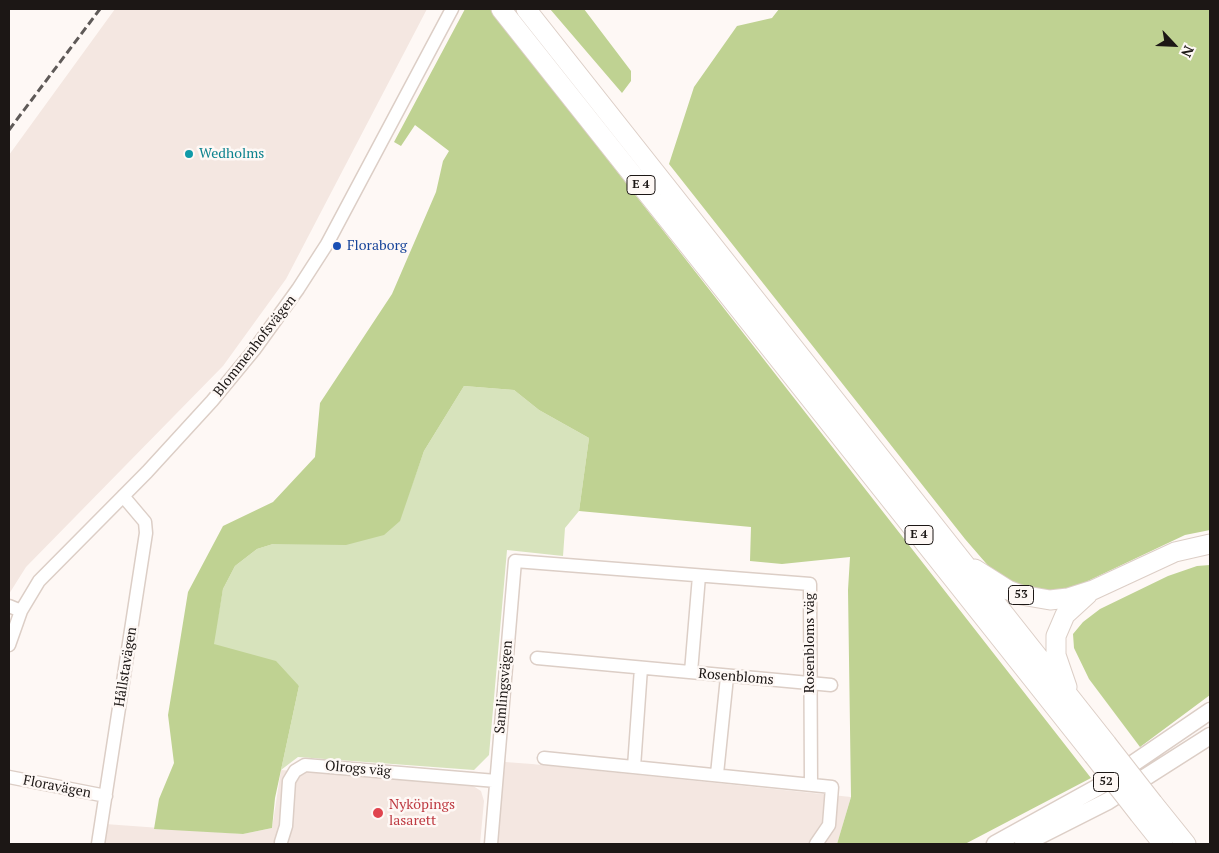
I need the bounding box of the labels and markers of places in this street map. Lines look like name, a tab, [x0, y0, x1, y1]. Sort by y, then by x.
place label: Wedholms	[199, 146, 264, 162]
marker: Wedholms	[183, 148, 195, 160]
place label: Floraborg	[347, 238, 407, 254]
marker: Floraborg	[331, 240, 343, 252]
place label: Nyköpings lasarett	[389, 797, 455, 830]
marker: Nyköpings lasarett	[371, 806, 385, 820]

